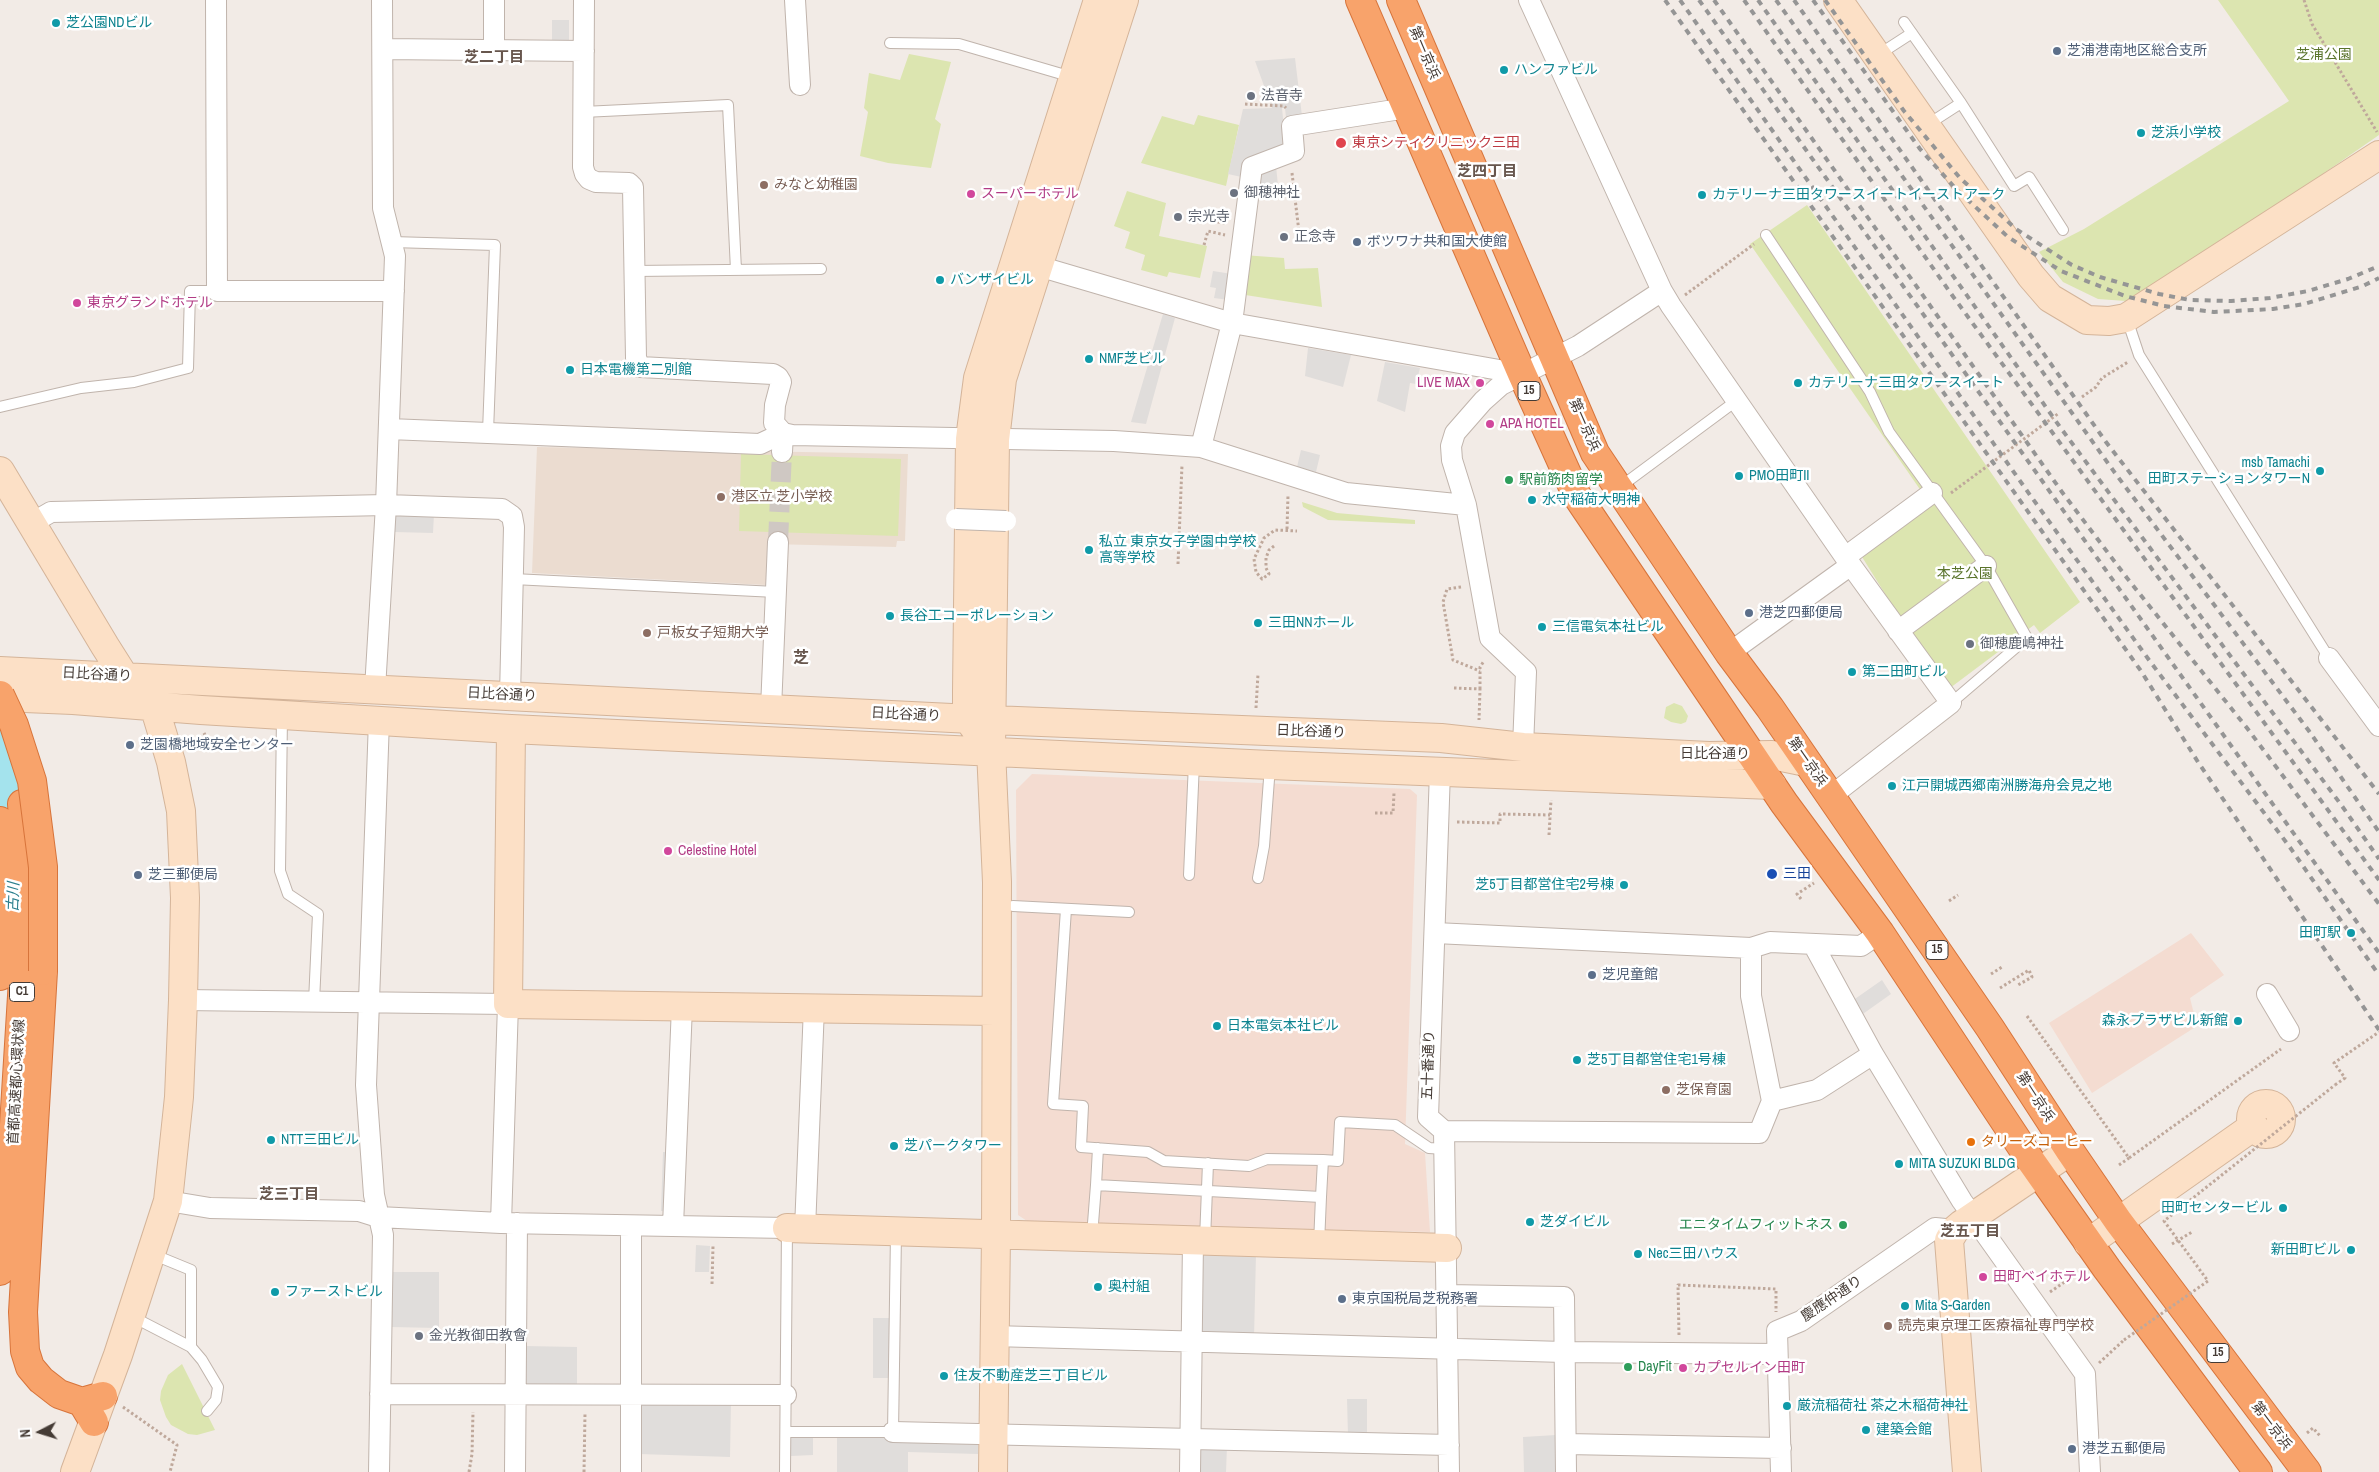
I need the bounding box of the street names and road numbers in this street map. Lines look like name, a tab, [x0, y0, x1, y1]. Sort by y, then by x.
street label: 第一京浜	[1405, 24, 1443, 82]
road number: 15	[1518, 382, 1540, 401]
street label: 第一京浜	[1565, 396, 1603, 454]
street label: 日比谷通り	[62, 665, 132, 685]
street label: 日比谷通り	[467, 685, 537, 705]
street label: 日比谷通り	[871, 705, 941, 725]
street label: 日比谷通り	[1276, 722, 1346, 742]
street label: 第一京浜	[1784, 734, 1830, 790]
street label: 日比谷通り	[1680, 746, 1750, 762]
road number: 15	[1926, 940, 1948, 960]
road number: C1	[10, 982, 34, 1002]
street label: 首都高速都心環状線	[5, 1019, 29, 1145]
street label: 五十番通り	[1419, 1030, 1439, 1100]
street label: 第一京浜	[2013, 1069, 2057, 1125]
street label: 慶應仲通り	[1798, 1272, 1866, 1326]
road number: 15	[2207, 1344, 2229, 1362]
street label: 第一京浜	[2247, 1399, 2295, 1453]

